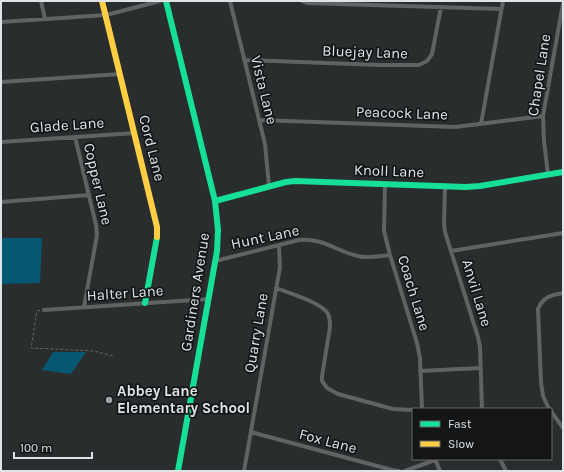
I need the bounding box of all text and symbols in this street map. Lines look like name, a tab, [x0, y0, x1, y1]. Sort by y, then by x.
street label: Chapel Lane	[524, 33, 554, 117]
street label: Bluejay Lane	[322, 42, 408, 62]
street label: Vista Lane	[247, 54, 281, 126]
street label: Peacock Lane	[356, 102, 448, 124]
street label: Glade Lane	[29, 113, 105, 137]
street label: Cord Lane	[135, 113, 169, 183]
street label: Copper Lane	[80, 141, 116, 227]
street label: Knoll Lane	[354, 161, 424, 181]
street label: Hunt Lane	[229, 221, 301, 253]
street label: Gardiners Avenue	[177, 231, 213, 353]
street label: Coach Lane	[394, 253, 434, 333]
street label: Anvil Lane	[458, 257, 496, 329]
street label: Halter Lane	[86, 281, 164, 305]
street label: Quarry Lane	[240, 292, 272, 374]
place label: Abbey Lane Elementary School	[117, 382, 250, 417]
marker: Abbey Lane Elementary School	[104, 395, 114, 405]
legend	[412, 408, 552, 460]
text: Fast	[448, 417, 472, 431]
street label: Fox Lane	[297, 425, 359, 457]
scale bar	[14, 434, 92, 460]
text: Slow	[448, 437, 474, 451]
text: 100 m	[20, 441, 52, 455]

